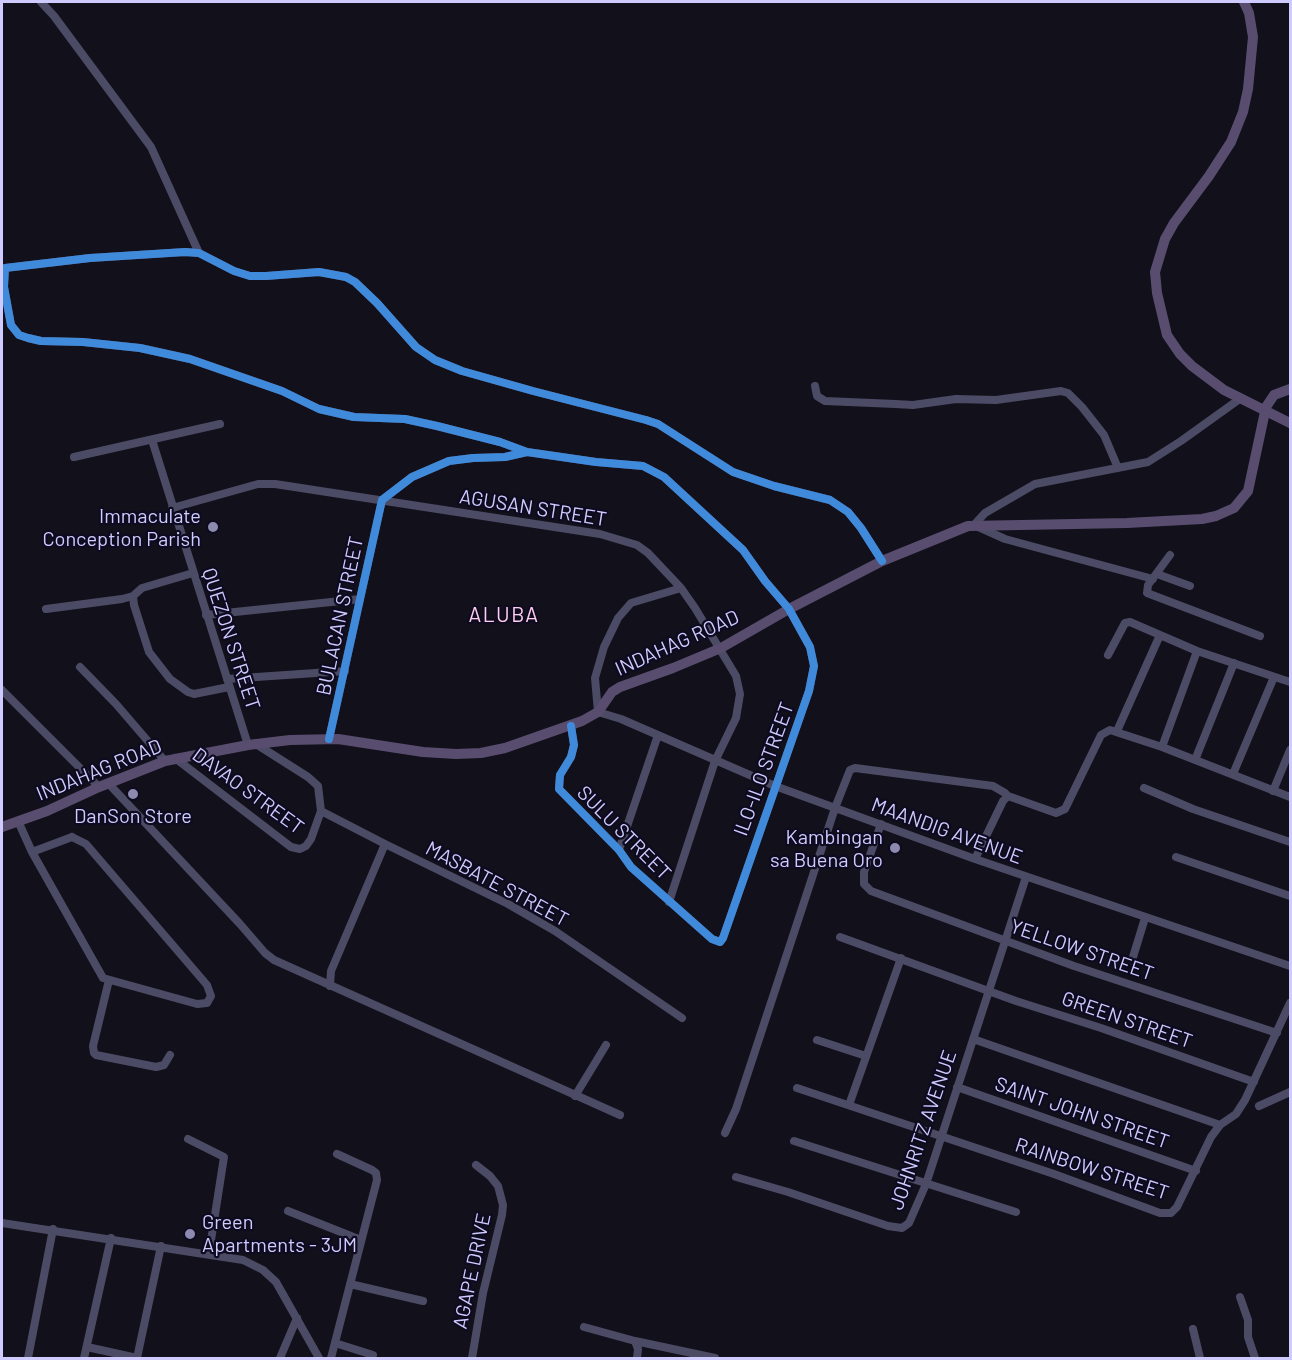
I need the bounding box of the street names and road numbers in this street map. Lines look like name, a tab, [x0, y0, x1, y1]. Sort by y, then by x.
street label: AGUSAN STREET	[458, 484, 608, 532]
street label: BULACAN STREET	[311, 534, 369, 698]
street label: QUEZON STREET	[197, 565, 265, 713]
street label: INDAHAG ROAD	[611, 605, 743, 681]
street label: ILO-ILO STREET	[729, 699, 799, 839]
street label: INDAHAG ROAD	[33, 734, 165, 806]
street label: DAVAO STREET	[188, 743, 308, 839]
street label: SULU STREET	[572, 781, 676, 885]
street label: MAANDIG AVENUE	[868, 793, 1026, 869]
street label: MASBATE STREET	[421, 836, 573, 932]
street label: YELLOW STREET	[1007, 914, 1157, 986]
street label: GREEN STREET	[1058, 986, 1196, 1054]
street label: JOHNRITZ AVENUE	[884, 1047, 962, 1213]
street label: SAINT JOHN STREET	[992, 1072, 1172, 1154]
street label: RAINBOW STREET	[1012, 1133, 1172, 1205]
street label: AGAPE DRIVE	[448, 1211, 496, 1331]

